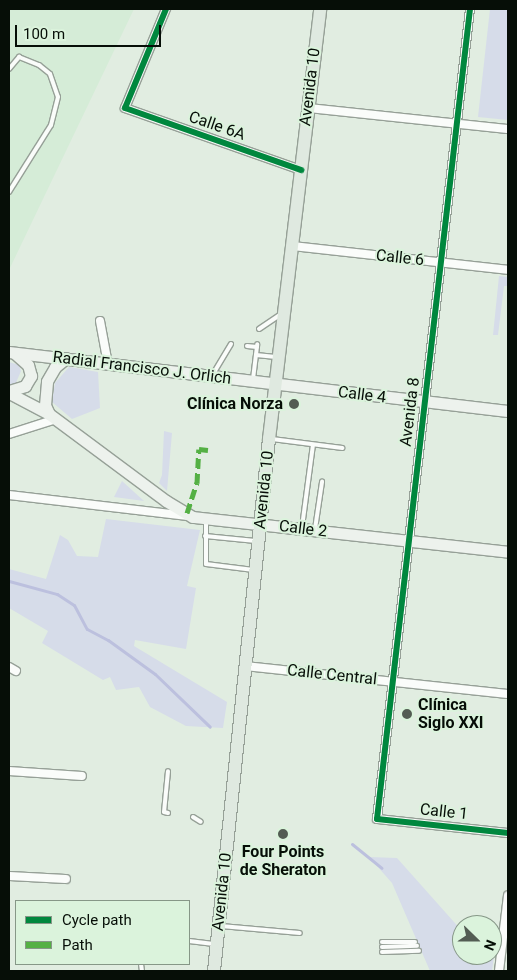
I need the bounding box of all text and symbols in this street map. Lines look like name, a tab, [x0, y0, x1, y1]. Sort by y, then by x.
scale bar	[18, 15, 164, 47]
text: 100 m	[23, 25, 65, 43]
street label: Avenida 10	[296, 47, 324, 127]
street label: Calle 6A	[186, 107, 248, 145]
street label: Calle 6	[375, 246, 425, 270]
street label: Radial Francisco J. Orlich	[52, 348, 232, 388]
street label: Avenida 8	[396, 376, 424, 448]
street label: Calle 4	[337, 383, 387, 407]
place label: Clínica Norza	[187, 394, 283, 414]
marker: Clínica Norza	[287, 397, 301, 411]
street label: Avenida 10	[250, 450, 278, 530]
street label: Calle 2	[278, 517, 328, 541]
street label: Calle Central	[286, 661, 378, 689]
place label: Clínica Siglo XXI	[418, 695, 483, 733]
marker: Clínica Siglo XXI	[400, 707, 414, 721]
street label: Calle 1	[419, 800, 469, 824]
marker: Four Points de Sheraton	[277, 828, 289, 840]
place label: Four Points de Sheraton	[240, 842, 326, 880]
street label: Avenida 10	[208, 852, 236, 932]
legend	[15, 900, 190, 965]
text: Cycle path	[62, 911, 132, 929]
north arrow	[452, 915, 502, 965]
text: Path	[62, 936, 93, 954]
text: N	[481, 938, 499, 953]

